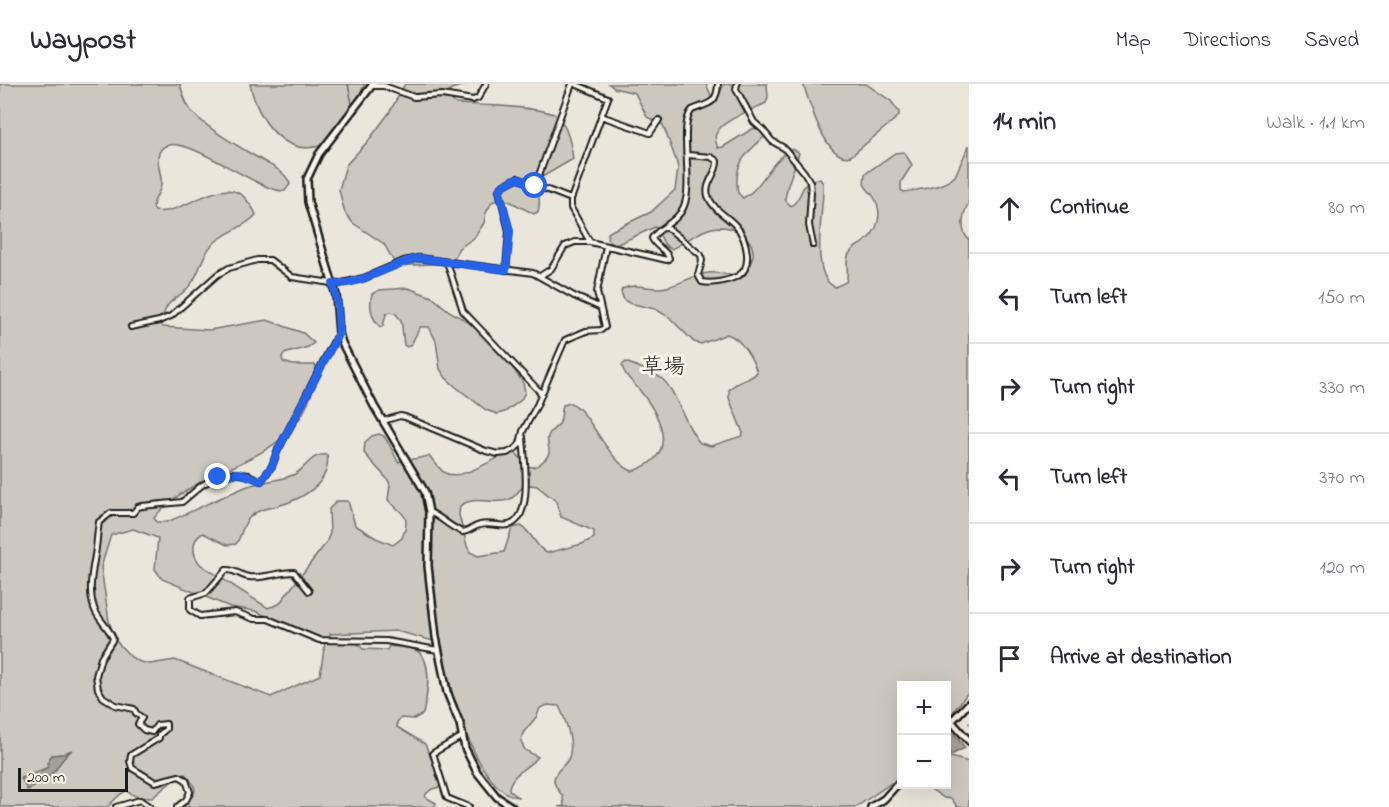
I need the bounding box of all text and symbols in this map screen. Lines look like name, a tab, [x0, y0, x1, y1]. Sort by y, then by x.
text: Waypost	[30, 21, 136, 62]
text: Map	[1115, 26, 1151, 56]
text: Directions	[1184, 26, 1271, 56]
text: Saved	[1304, 26, 1359, 56]
text: 14 min	[993, 104, 1056, 142]
text: Walk · 1.1 km	[1266, 109, 1365, 138]
route start	[521, 172, 547, 198]
icon: ahead	[993, 192, 1026, 225]
text: Continue	[1050, 192, 1129, 224]
text: 80 m	[1328, 194, 1365, 223]
icon: left	[993, 282, 1026, 315]
text: Turn left	[1050, 282, 1127, 314]
text: 150 m	[1318, 284, 1365, 313]
district label: 草場	[641, 352, 685, 384]
icon: right	[993, 372, 1026, 405]
text: Turn right	[1050, 372, 1135, 404]
text: 330 m	[1319, 374, 1365, 403]
icon: left	[993, 462, 1026, 495]
text: Turn left	[1050, 462, 1127, 494]
route end	[204, 463, 230, 489]
text: 370 m	[1319, 464, 1365, 493]
icon: right	[993, 552, 1026, 585]
text: Turn right	[1050, 552, 1135, 584]
text: 120 m	[1320, 554, 1365, 583]
icon: arrive	[993, 642, 1026, 675]
text: Arrive at destination	[1050, 642, 1232, 674]
map controls	[897, 681, 951, 789]
button: +	[897, 681, 951, 735]
button: −	[897, 735, 951, 789]
scale bar	[18, 765, 128, 792]
text: 200 m	[27, 766, 65, 790]

